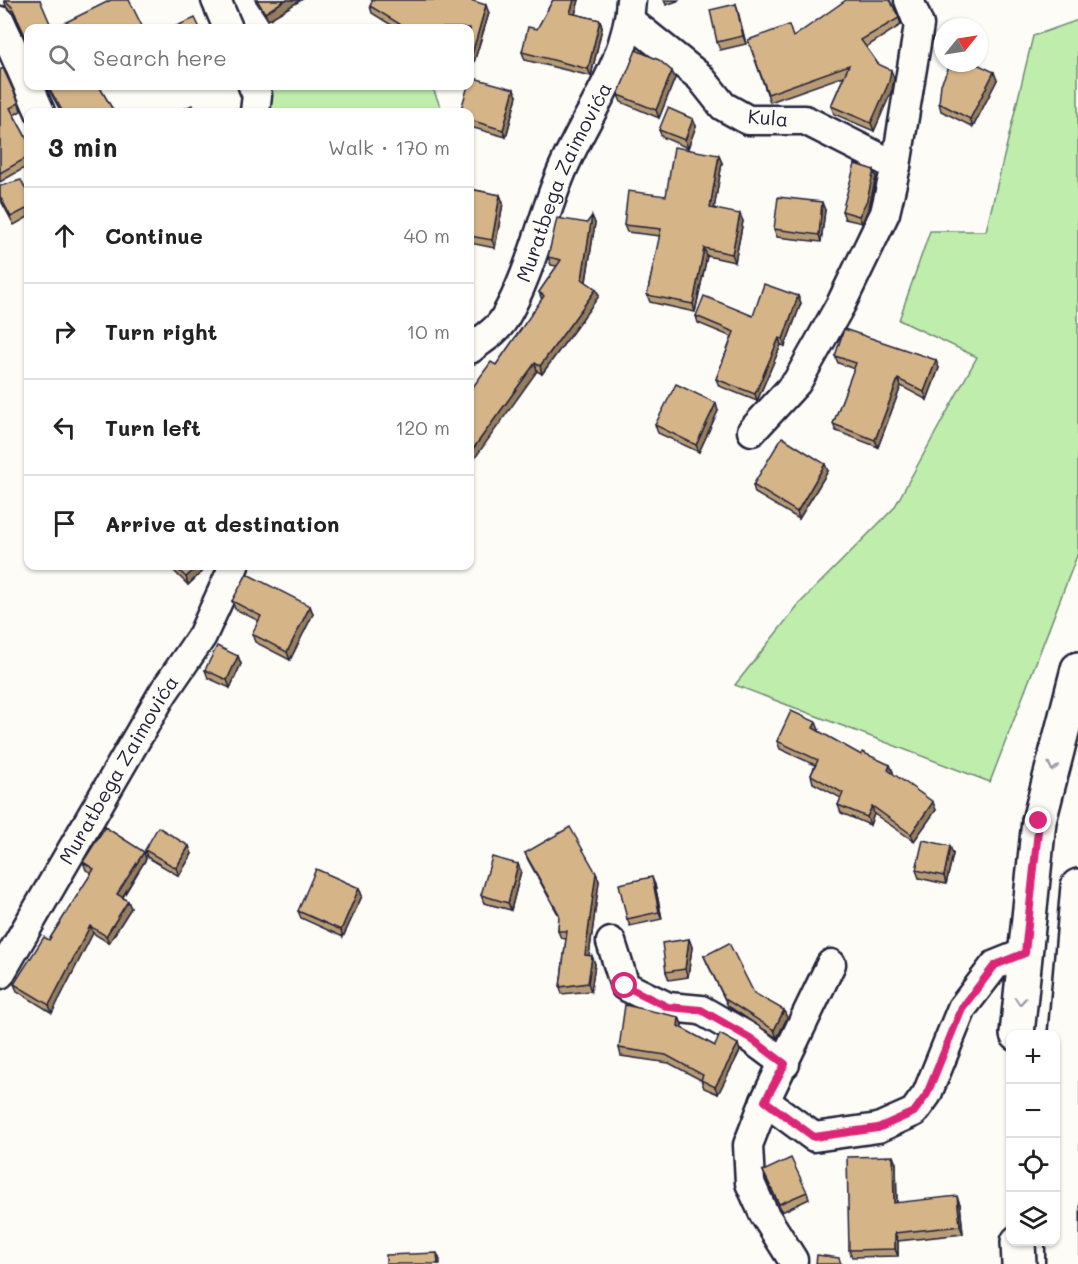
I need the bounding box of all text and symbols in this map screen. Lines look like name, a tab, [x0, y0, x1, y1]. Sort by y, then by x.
north arrow	[934, 18, 988, 72]
search box	[24, 24, 474, 90]
icon: search	[45, 41, 78, 74]
text: Search here	[93, 43, 227, 72]
street label: Muratbega Zaimovića	[509, 78, 617, 286]
street label: Kula	[747, 102, 789, 132]
text: 3 min	[48, 130, 117, 164]
text: Walk · 170 m	[328, 134, 450, 160]
icon: ahead	[48, 219, 81, 252]
text: Continue	[105, 221, 203, 250]
text: 40 m	[404, 222, 450, 248]
icon: right	[48, 315, 81, 348]
text: Turn right	[105, 317, 217, 346]
text: 10 m	[406, 318, 450, 344]
icon: left	[48, 411, 81, 444]
text: Turn left	[105, 413, 201, 442]
text: 120 m	[395, 414, 450, 440]
icon: arrive	[48, 507, 81, 540]
text: Arrive at destination	[105, 509, 340, 538]
street label: Muratbega Zaimovića	[52, 670, 183, 869]
one-way arrow	[1048, 761, 1060, 772]
route end	[1025, 807, 1051, 833]
route start	[611, 972, 637, 998]
one-way arrow	[1014, 997, 1027, 1006]
map controls	[1006, 1030, 1060, 1246]
button: +	[1006, 1030, 1060, 1084]
button: −	[1006, 1084, 1060, 1138]
button: locate	[1006, 1138, 1060, 1192]
button: layers	[1006, 1192, 1060, 1246]

